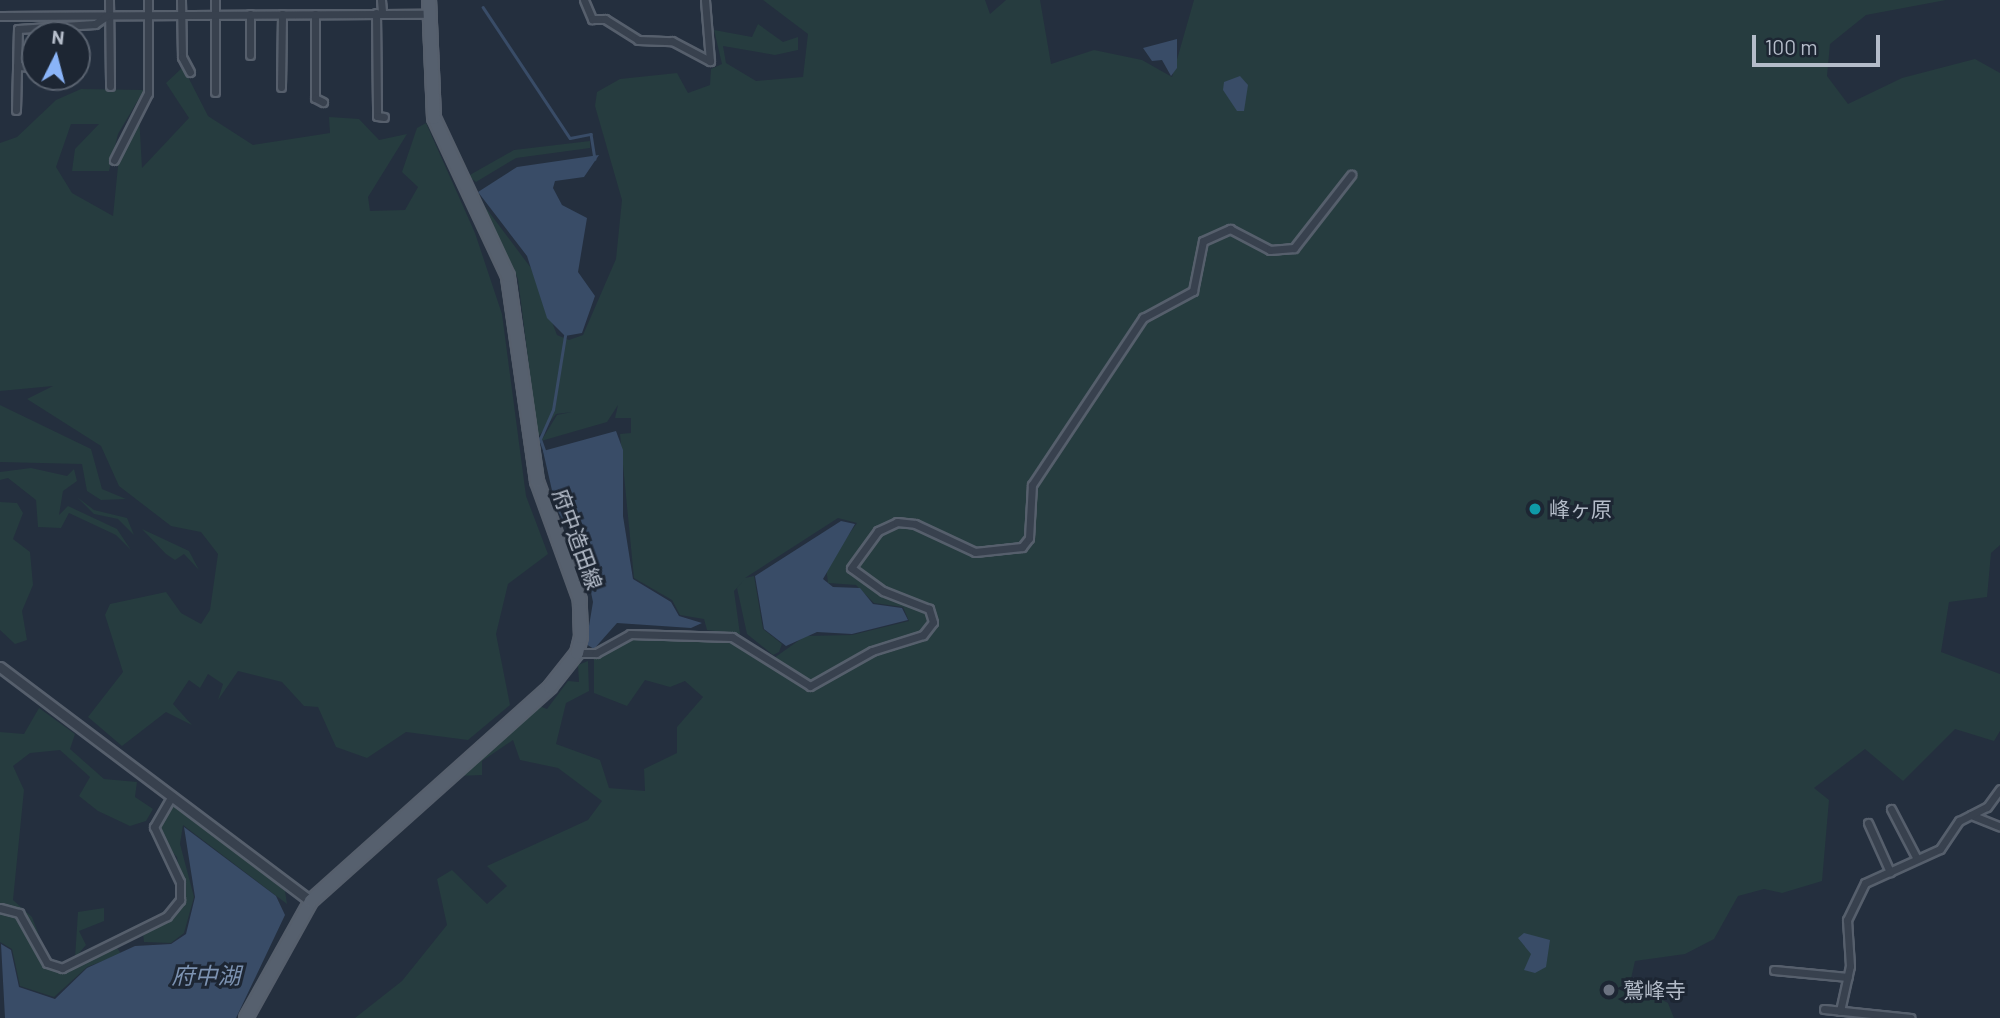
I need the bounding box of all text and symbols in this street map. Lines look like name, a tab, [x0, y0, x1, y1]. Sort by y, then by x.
north arrow	[21, 21, 91, 91]
scale bar	[1755, 21, 1883, 65]
text: N	[51, 25, 66, 49]
text: 100 m	[1765, 34, 1818, 59]
street label: 府中造田線	[548, 485, 608, 593]
place label: 峰ヶ原	[1549, 496, 1612, 522]
marker: 峰ヶ原	[1527, 501, 1543, 517]
water label: 府中湖	[172, 961, 240, 989]
place label: 鷲峰寺	[1623, 977, 1686, 1003]
marker: 鷲峰寺	[1601, 982, 1617, 998]

